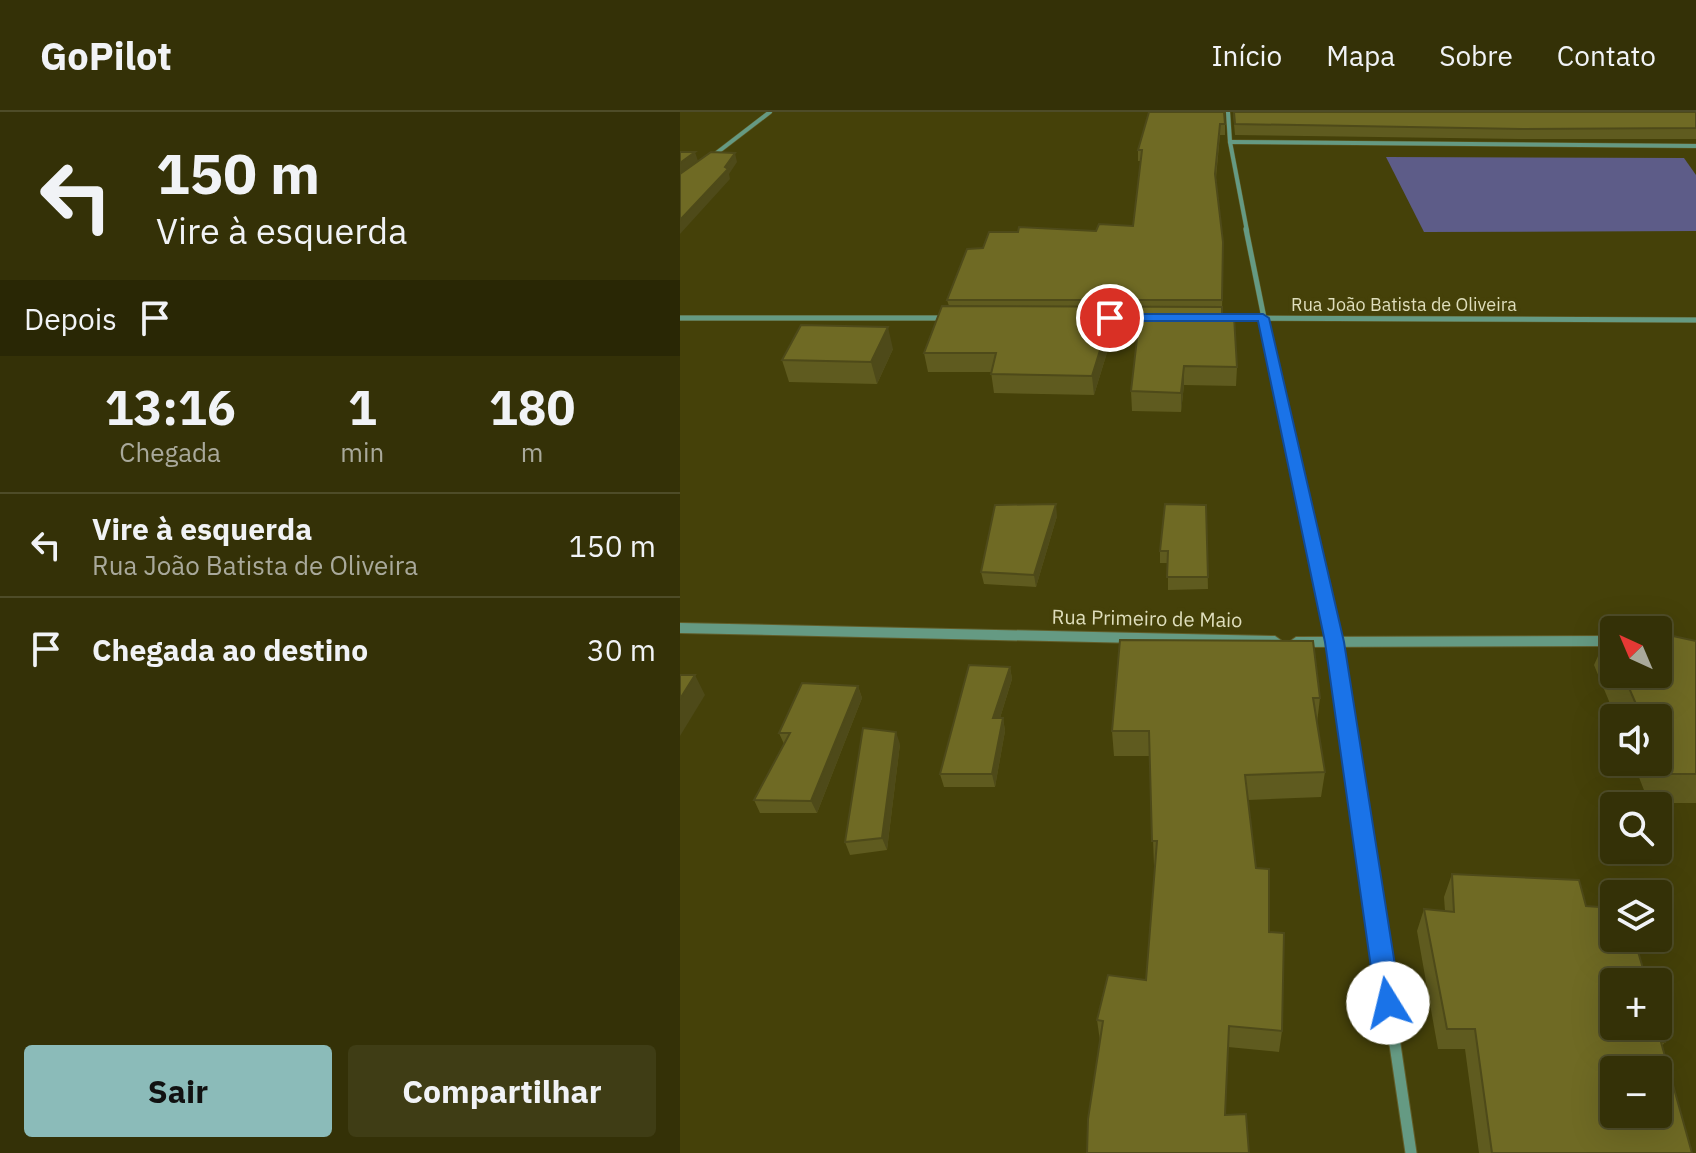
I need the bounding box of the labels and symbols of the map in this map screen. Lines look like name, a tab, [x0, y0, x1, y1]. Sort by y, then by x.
pin	[1076, 284, 1144, 352]
street label: Rua João Batista de Oliveira	[1291, 293, 1517, 316]
street label: Rua Primeiro de Maio	[1051, 603, 1243, 633]
north arrow	[1600, 616, 1672, 688]
position arrow	[1346, 961, 1430, 1045]

